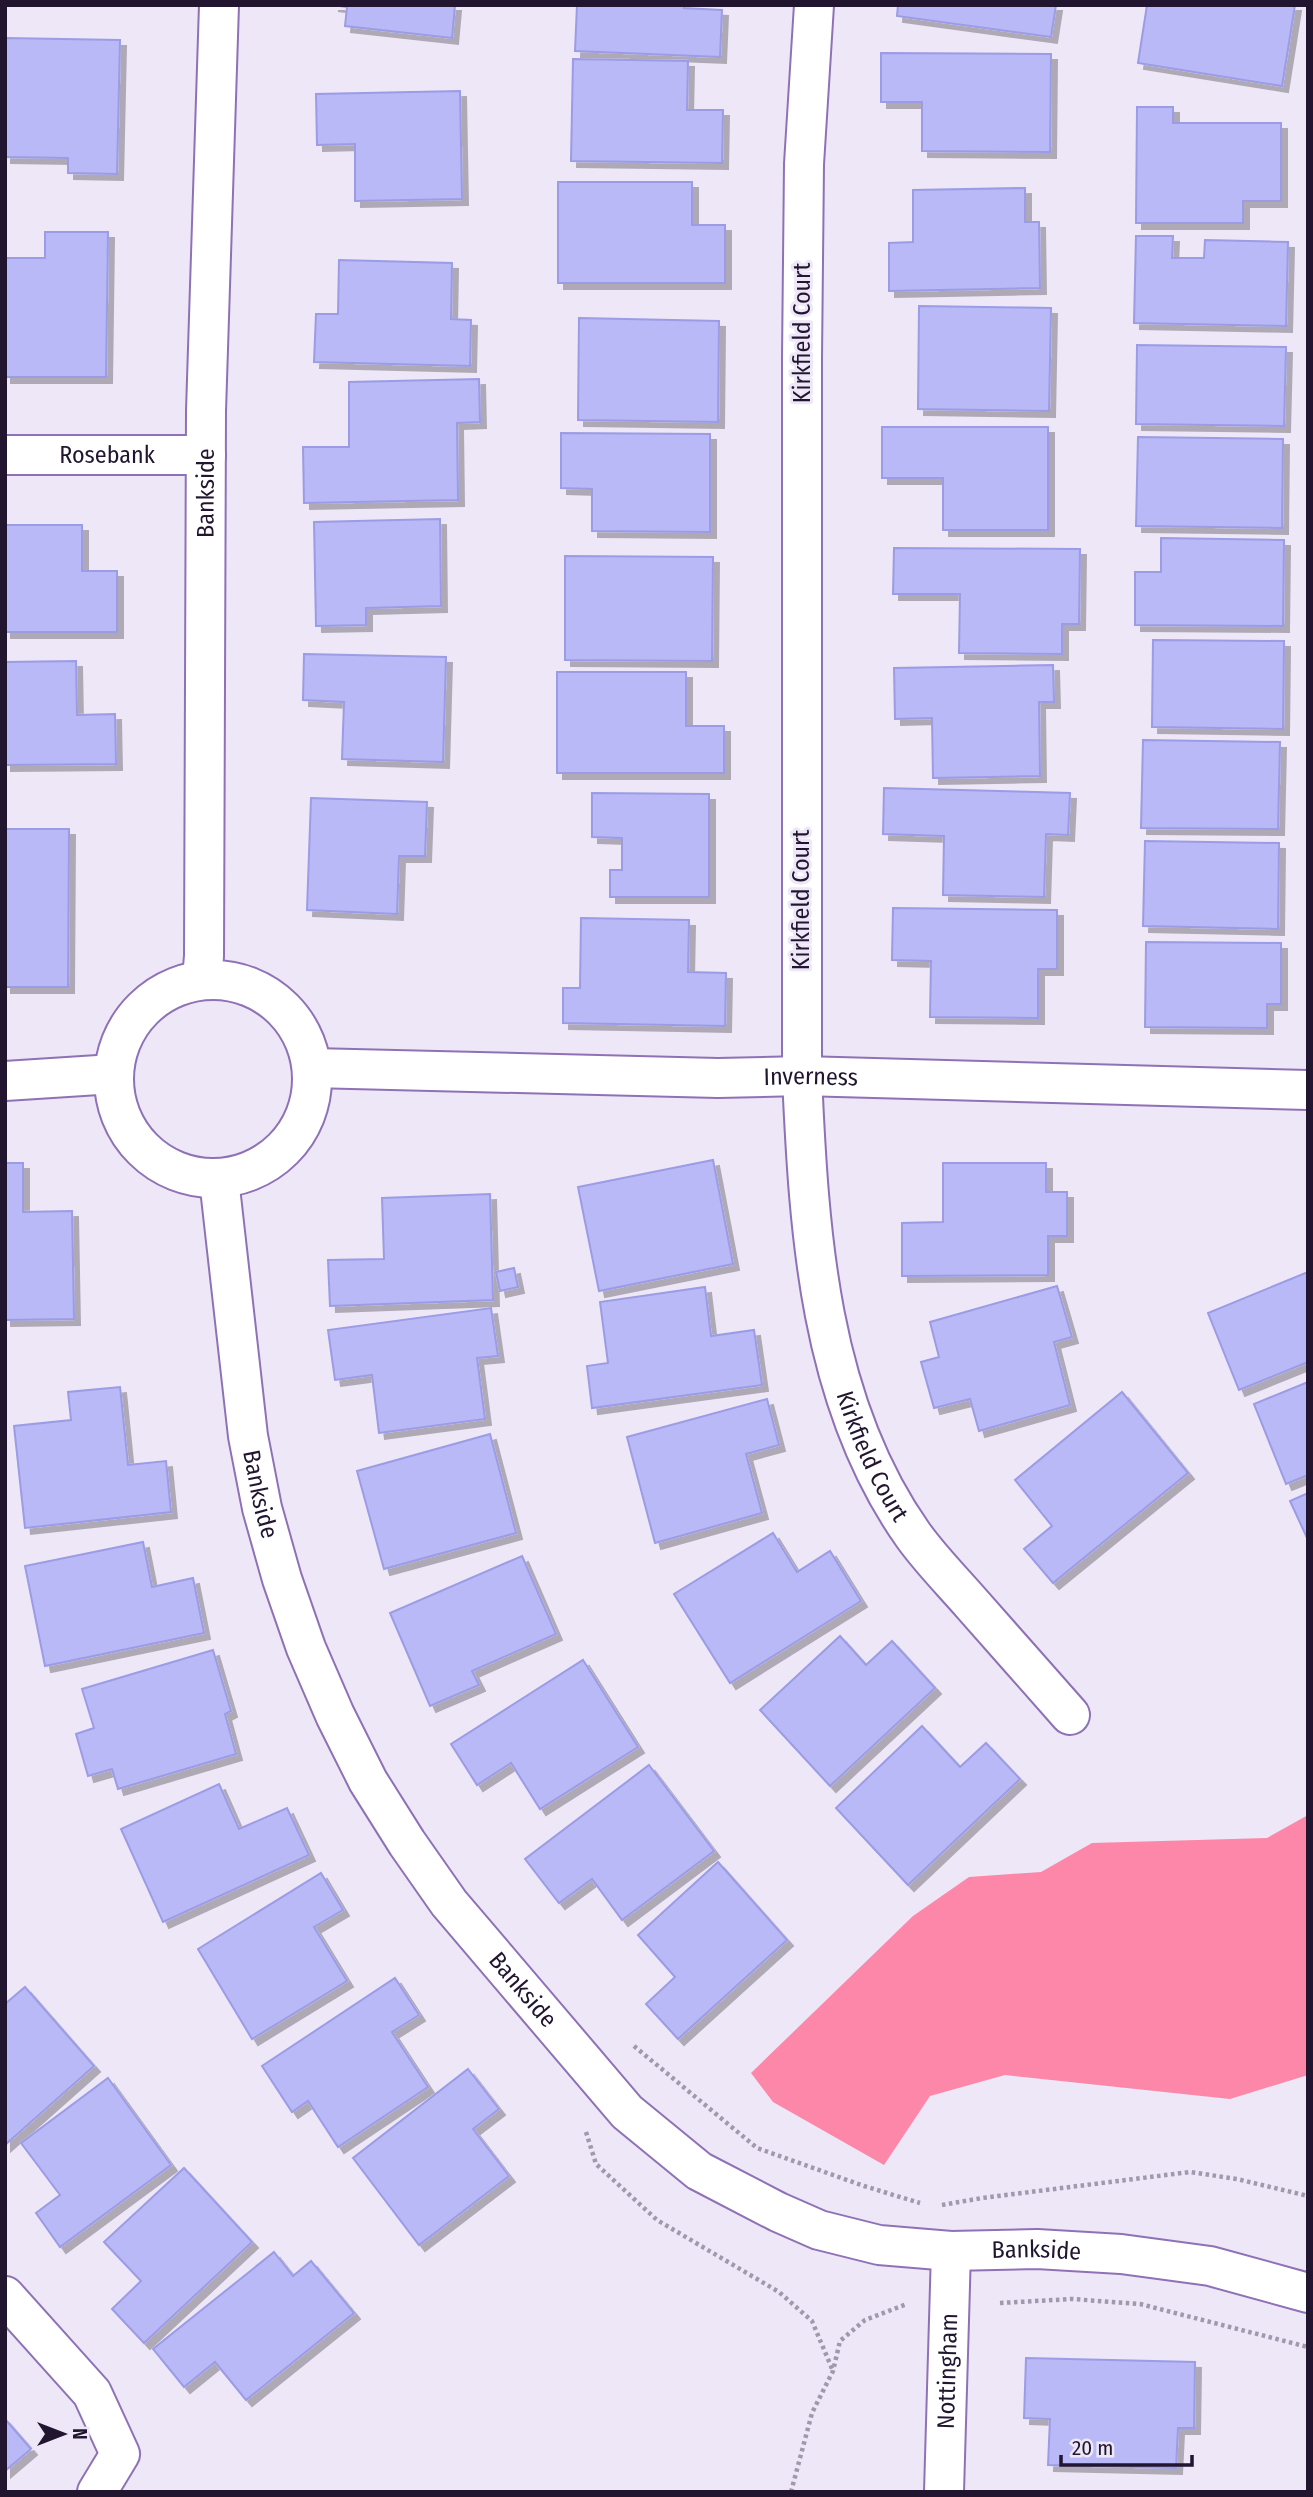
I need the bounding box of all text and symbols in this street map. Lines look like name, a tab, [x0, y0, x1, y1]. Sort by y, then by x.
street label: Kirkfield Court	[788, 263, 816, 403]
street label: Rosebank	[59, 441, 156, 469]
street label: Bankside	[192, 448, 220, 538]
street label: Kirkfield Court	[787, 830, 815, 970]
street label: Inverness	[763, 1062, 858, 1092]
street label: Kirkfield Court	[831, 1387, 914, 1527]
street label: Bankside	[237, 1448, 284, 1542]
street label: Bankside	[483, 1947, 563, 2033]
street label: Bankside	[991, 2235, 1082, 2266]
street label: Nottingham	[932, 2313, 963, 2429]
north arrow	[28, 2399, 98, 2469]
scale bar	[1061, 2424, 1192, 2468]
text: N	[68, 2428, 91, 2440]
text: 20 m	[1072, 2435, 1113, 2461]

